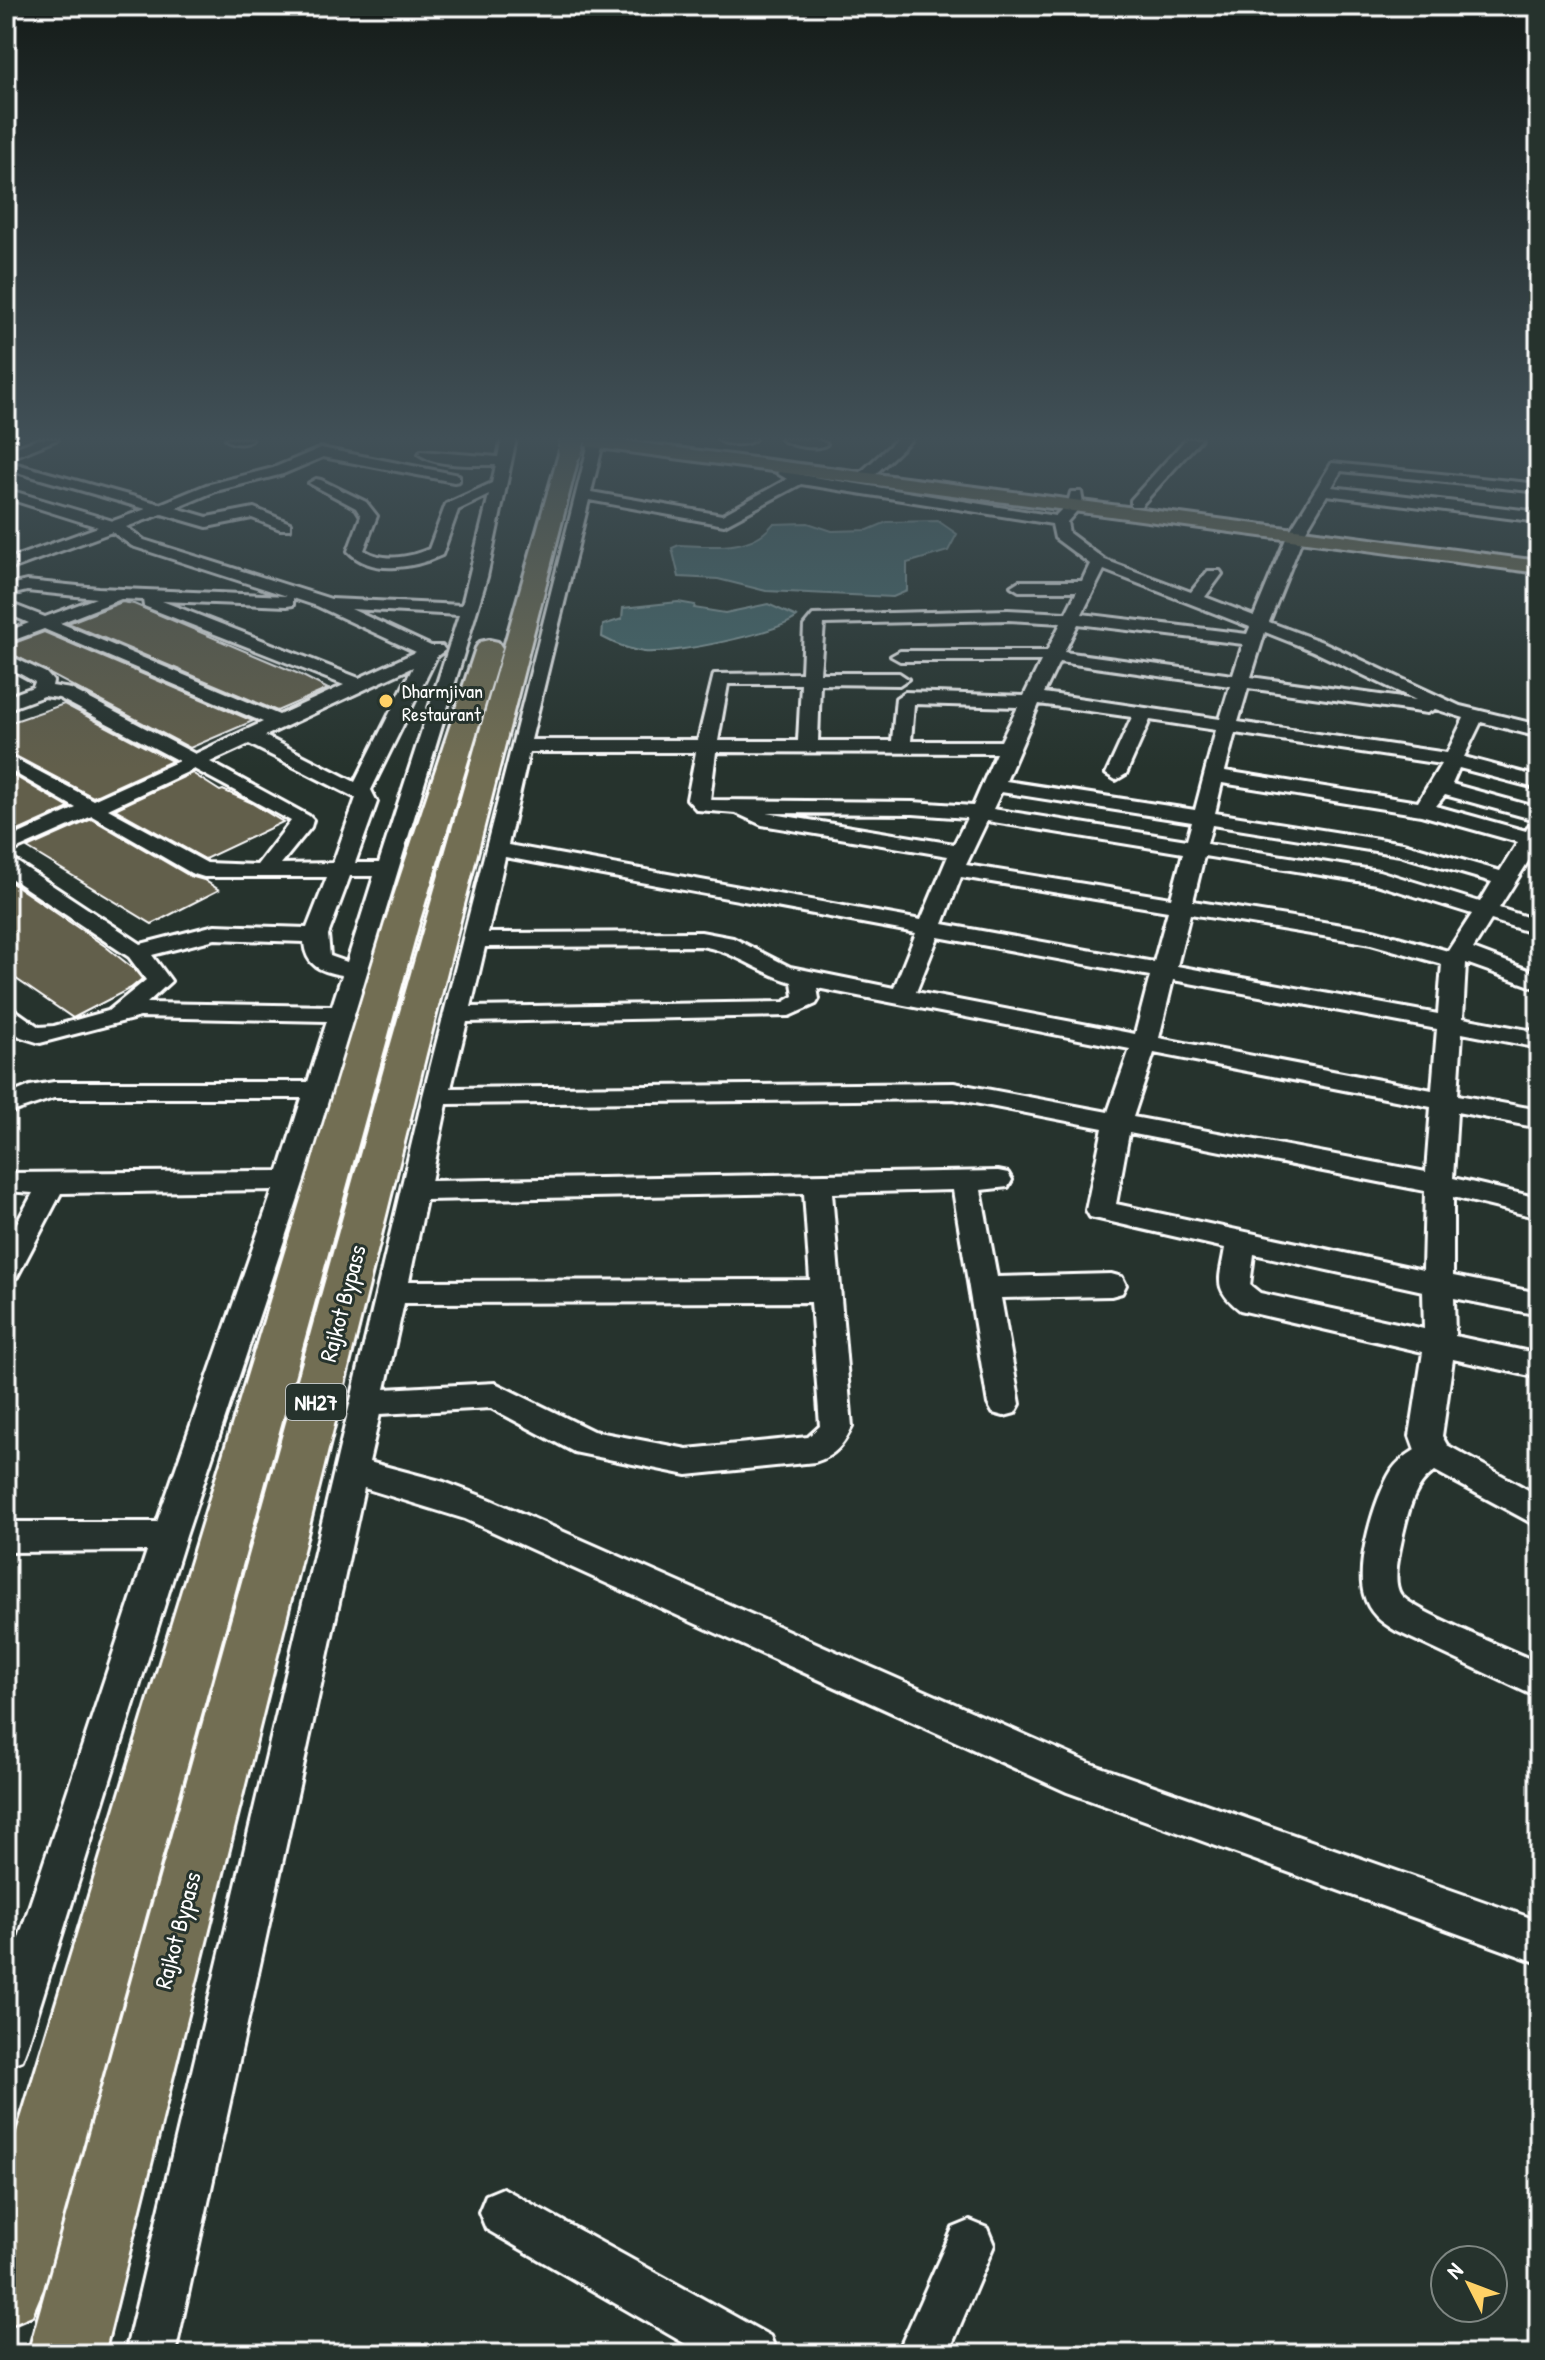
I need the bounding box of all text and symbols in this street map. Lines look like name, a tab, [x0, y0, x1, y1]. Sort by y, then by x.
place label: Dharmjivan Restaurant	[402, 677, 483, 727]
marker: Dharmjivan Restaurant	[377, 692, 395, 710]
street label: Rajkot Bypass	[311, 1241, 373, 1365]
road number: NH27	[286, 1384, 346, 1420]
street label: Rajkot Bypass	[146, 1868, 208, 1992]
north arrow	[1429, 2244, 1509, 2324]
text: N	[1439, 2256, 1469, 2285]

